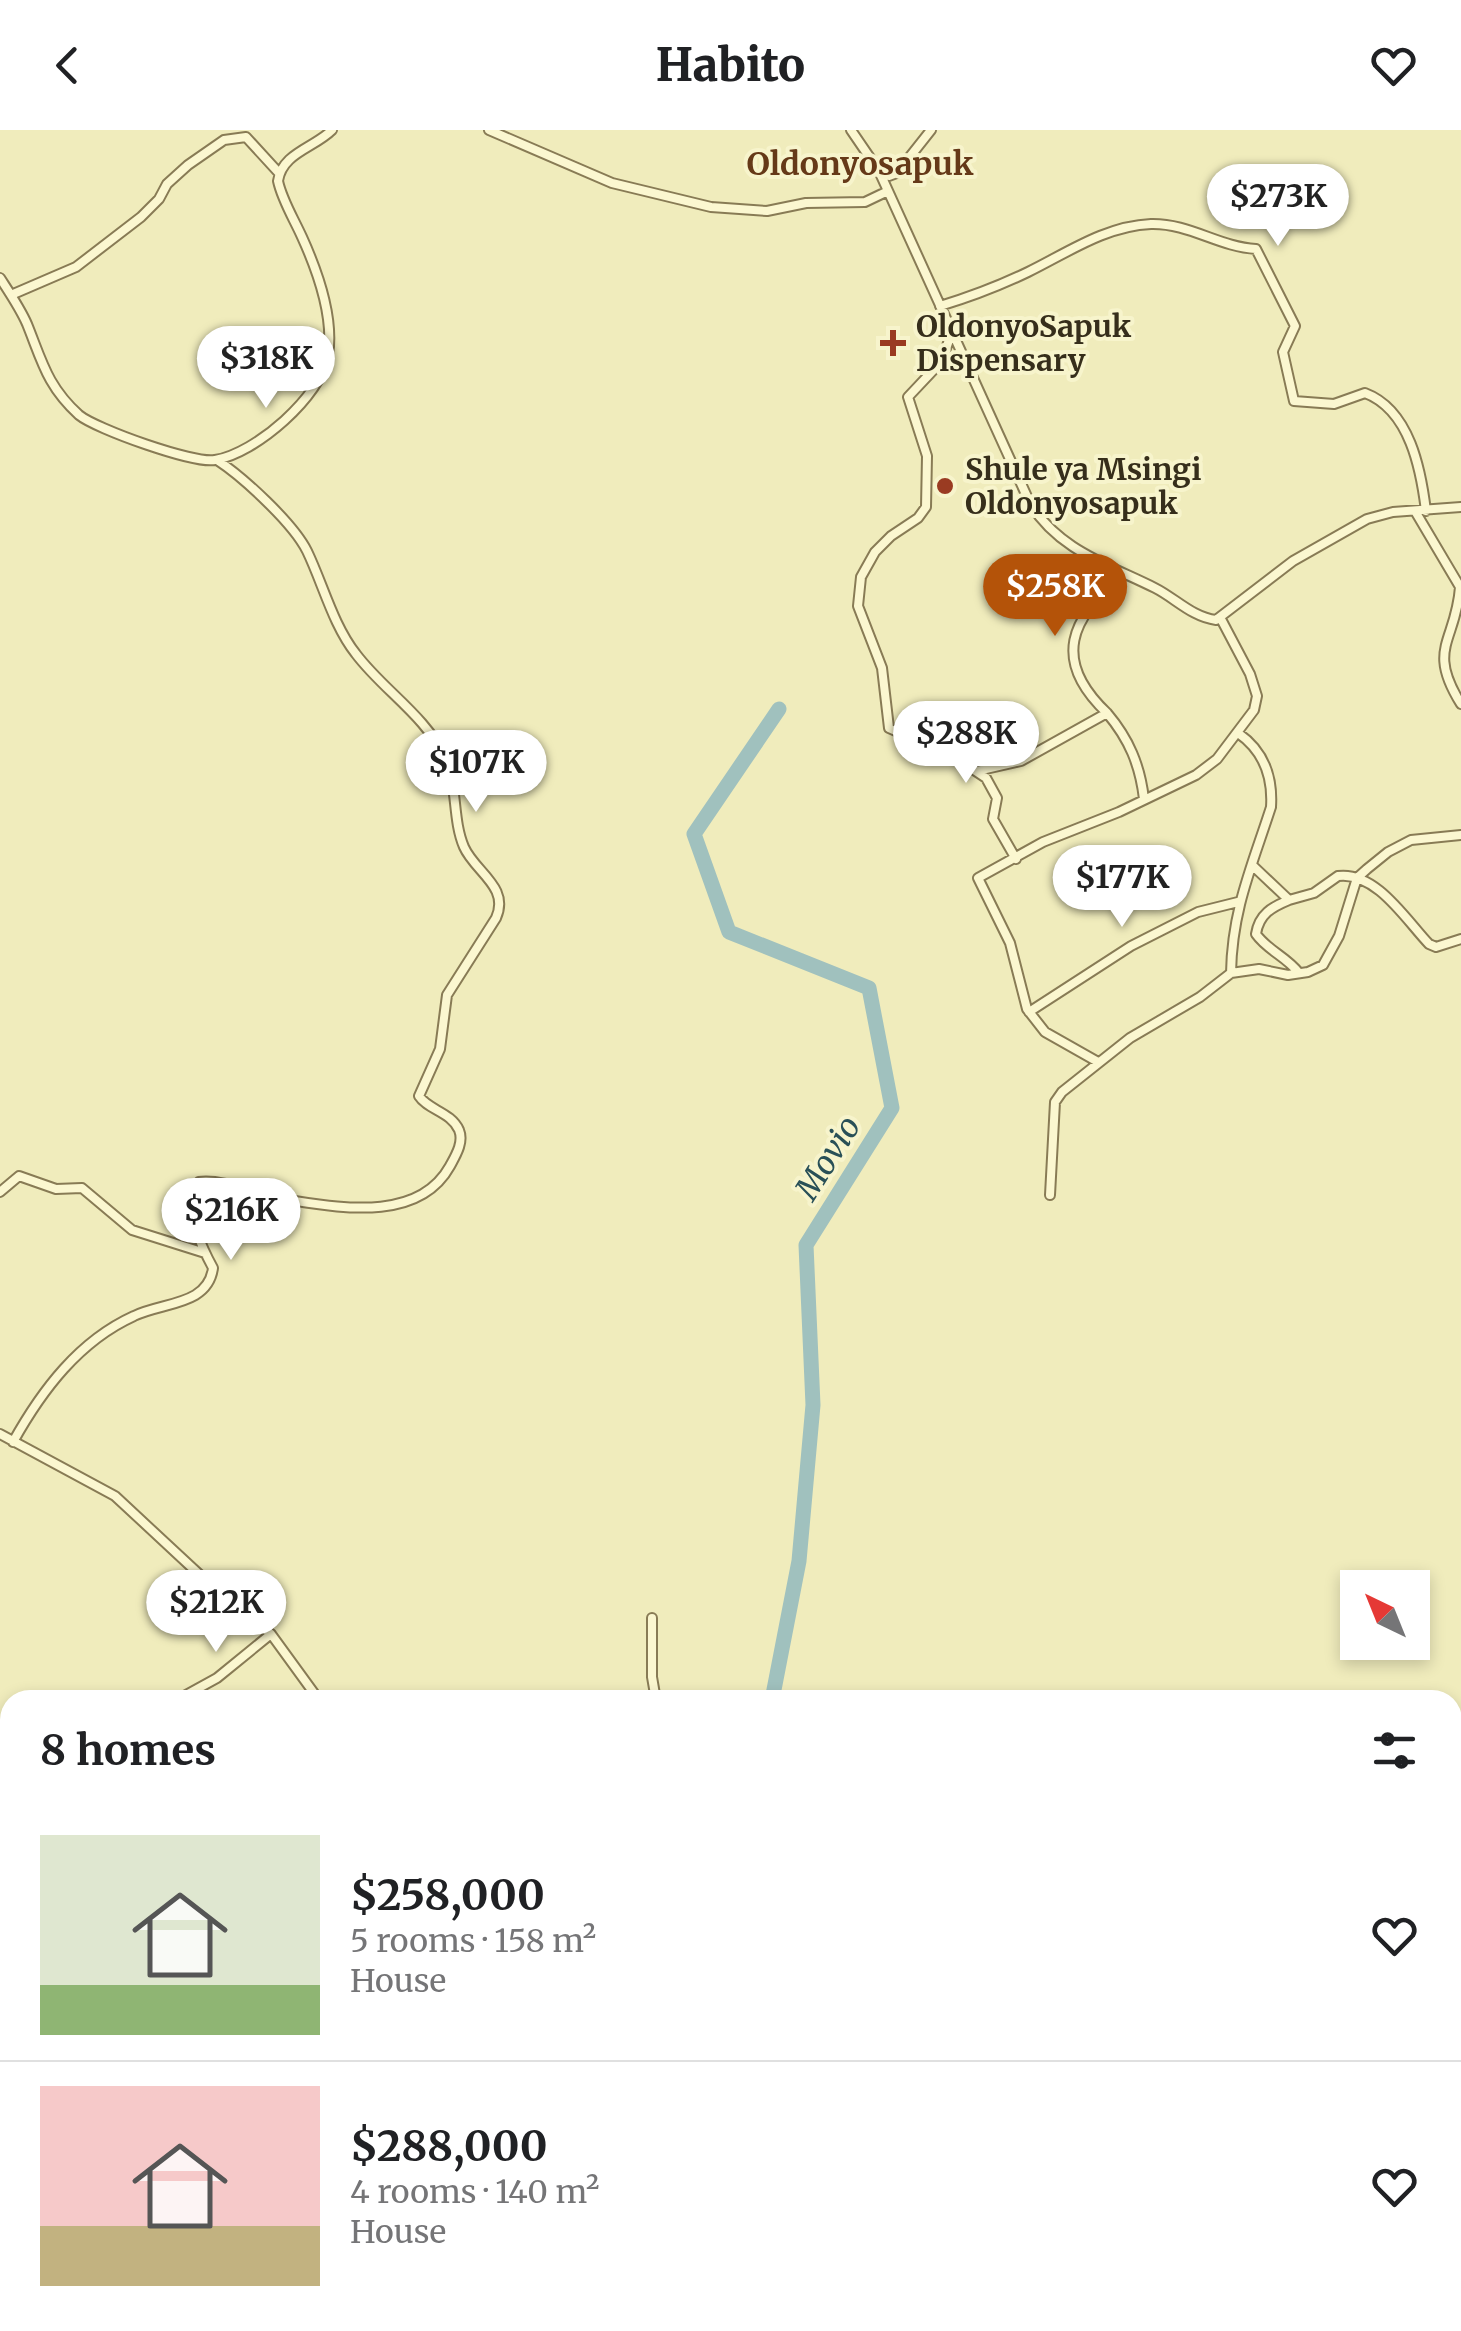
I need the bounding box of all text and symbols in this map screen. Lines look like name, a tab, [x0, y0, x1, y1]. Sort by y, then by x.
text: Habito	[656, 37, 805, 93]
icon: back	[40, 38, 95, 93]
icon: heart	[1366, 38, 1421, 93]
district label: Oldonyosapuk	[747, 144, 974, 184]
pin: $273K	[1208, 164, 1348, 249]
text: $273K	[1229, 176, 1327, 216]
place label: OldonyoSapuk Dispensary	[916, 307, 1132, 379]
pin: $318K	[196, 326, 336, 411]
marker: OldonyoSapuk Dispensary	[880, 330, 906, 356]
text: $318K	[219, 338, 313, 378]
place label: Shule ya Msingi Oldonyosapuk	[965, 450, 1201, 522]
marker: Shule ya Msingi Oldonyosapuk	[934, 475, 956, 497]
pin: $258K	[985, 554, 1125, 639]
text: $258K	[1005, 566, 1105, 606]
pin: $288K	[896, 701, 1036, 786]
text: $288K	[915, 713, 1017, 753]
pin: $107K	[406, 730, 546, 815]
text: $107K	[428, 742, 524, 782]
pin: $177K	[1052, 845, 1192, 930]
text: $177K	[1075, 857, 1169, 897]
water label: Movio	[786, 1109, 869, 1209]
pin: $216K	[161, 1178, 301, 1263]
text: $216K	[184, 1190, 278, 1230]
pin: $212K	[146, 1570, 286, 1655]
north arrow	[1340, 1570, 1430, 1660]
map controls	[1340, 1570, 1430, 1660]
text: $212K	[168, 1582, 264, 1622]
icon: filters	[1367, 1723, 1422, 1778]
text: 8 homes	[40, 1724, 216, 1776]
text: $258,000	[350, 1869, 545, 1921]
icon: home	[120, 1875, 240, 1995]
icon: heart	[1367, 1908, 1422, 1963]
text: 5 rooms · 158 m²	[350, 1921, 596, 1961]
text: House	[350, 1961, 446, 2001]
text: $288,000	[350, 2120, 547, 2172]
icon: home	[120, 2126, 240, 2246]
icon: heart	[1367, 2159, 1422, 2214]
text: 4 rooms · 140 m²	[350, 2172, 599, 2212]
text: House	[350, 2212, 446, 2252]

